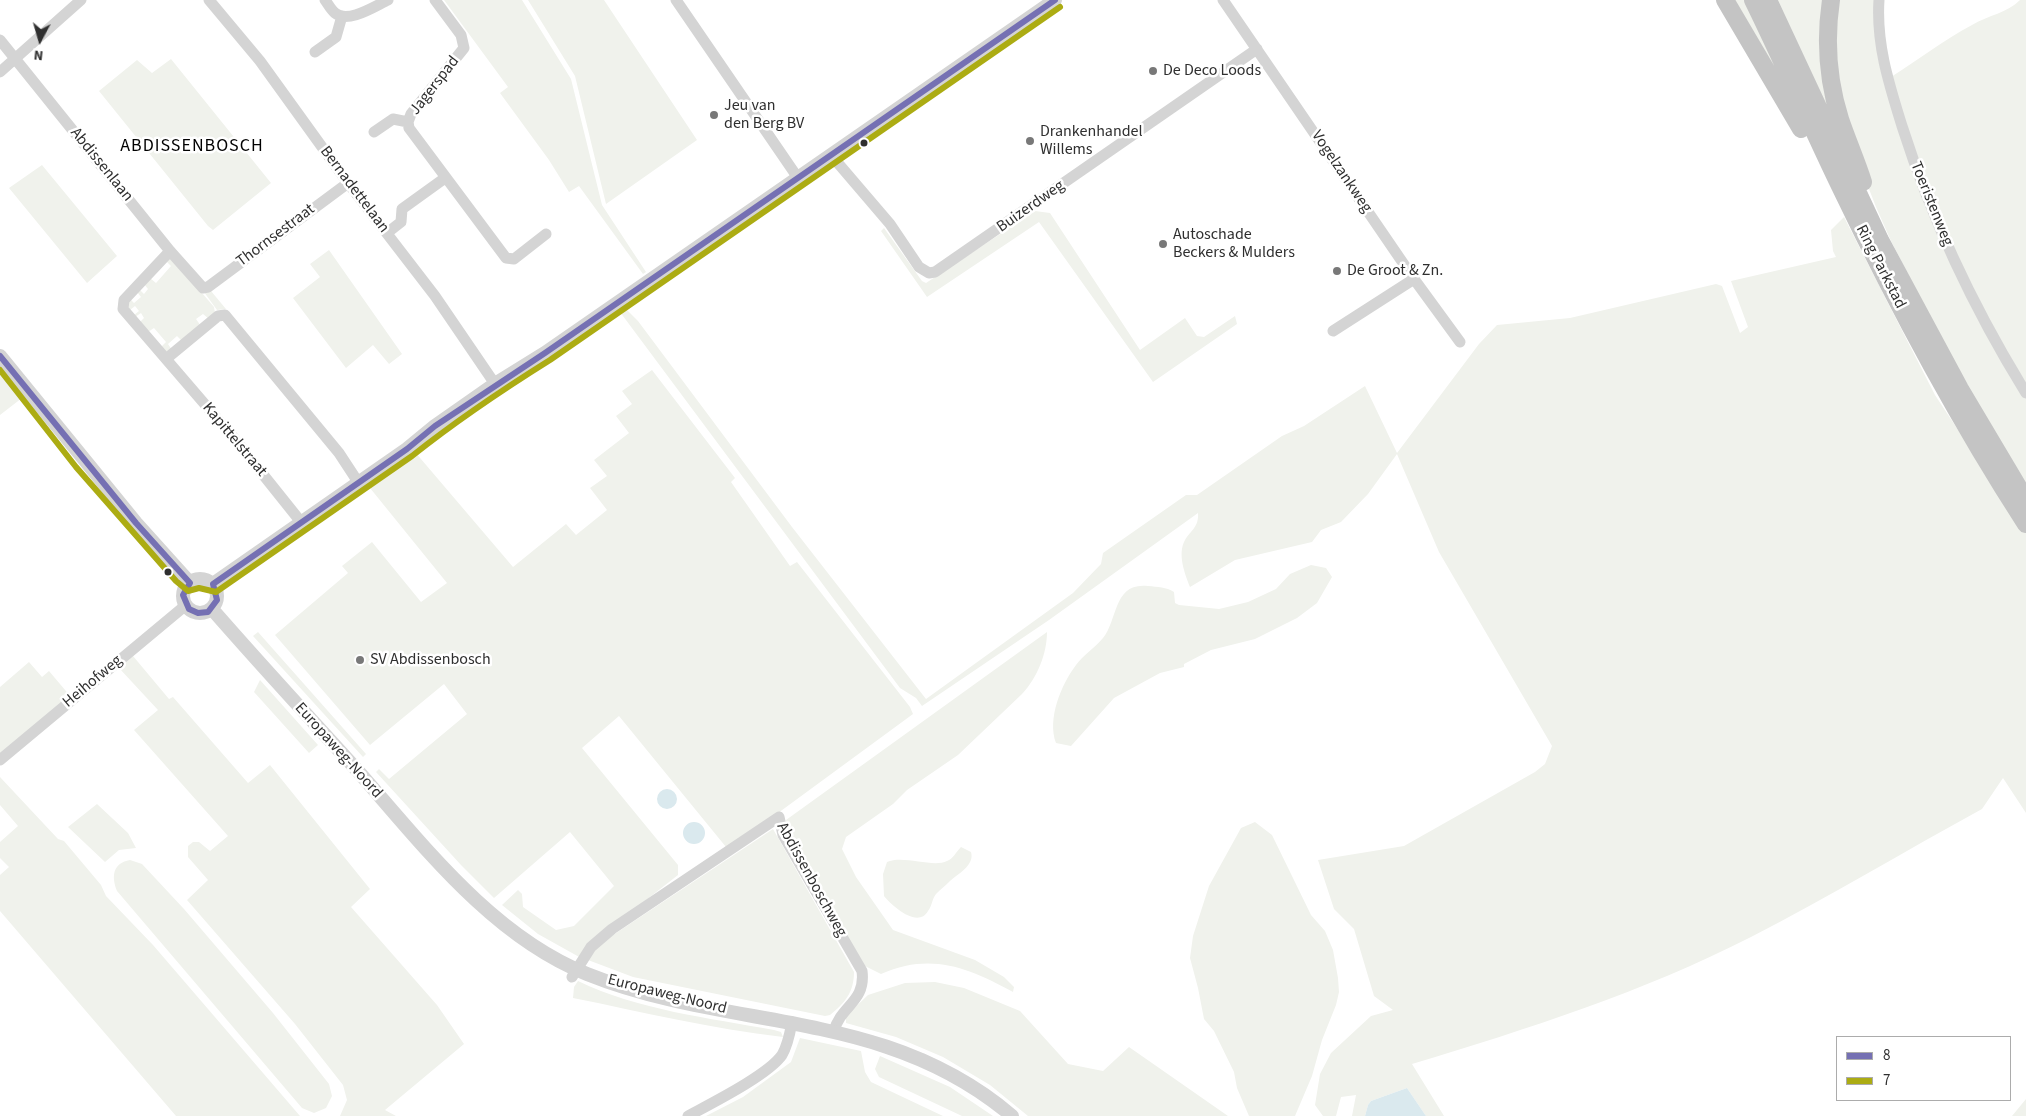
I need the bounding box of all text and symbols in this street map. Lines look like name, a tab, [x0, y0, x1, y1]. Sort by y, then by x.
north arrow	[15, 15, 65, 65]
text: N	[33, 44, 44, 65]
street label: Jagerspad	[406, 53, 464, 119]
place label: De Deco Loods	[1163, 61, 1261, 81]
marker: De Deco Loods	[1147, 65, 1159, 77]
place label: Jeu van den Berg BV	[724, 96, 804, 134]
marker: Jeu van den Berg BV	[708, 109, 720, 121]
place label: Drankenhandel Willems	[1040, 122, 1143, 160]
street label: Abdissenlaan	[65, 124, 137, 206]
street label: Vogelzankweg	[1306, 127, 1376, 217]
marker: Drankenhandel Willems	[1024, 135, 1036, 147]
district label: ABDISSENBOSCH	[119, 136, 265, 158]
unlabelled marker	[859, 138, 869, 148]
street label: Bernadettelaan	[315, 143, 393, 237]
street label: Toeristenweg	[1905, 159, 1957, 249]
street label: Buizerdweg	[993, 177, 1069, 237]
street label: Thornsestraat	[233, 200, 319, 272]
street label: Ring Parkstad	[1851, 222, 1909, 312]
place label: Autoschade Beckers & Mulders	[1173, 225, 1295, 263]
marker: Autoschade Beckers & Mulders	[1157, 238, 1169, 250]
place label: De Groot & Zn.	[1347, 261, 1443, 281]
marker: De Groot & Zn.	[1331, 265, 1343, 277]
street label: Kapittelstraat	[197, 399, 271, 481]
unlabelled marker	[163, 567, 173, 577]
place label: SV Abdissenbosch	[370, 650, 491, 670]
street label: Heihofweg	[59, 652, 127, 712]
marker: SV Abdissenbosch	[354, 654, 366, 666]
street label: Europaweg-Noord	[290, 699, 386, 803]
street label: Abdissenboschweg	[772, 819, 850, 941]
street label: Europaweg-Noord	[605, 971, 729, 1019]
legend	[1836, 1036, 2011, 1101]
text: 8	[1883, 1045, 1890, 1066]
text: 7	[1883, 1070, 1890, 1091]

